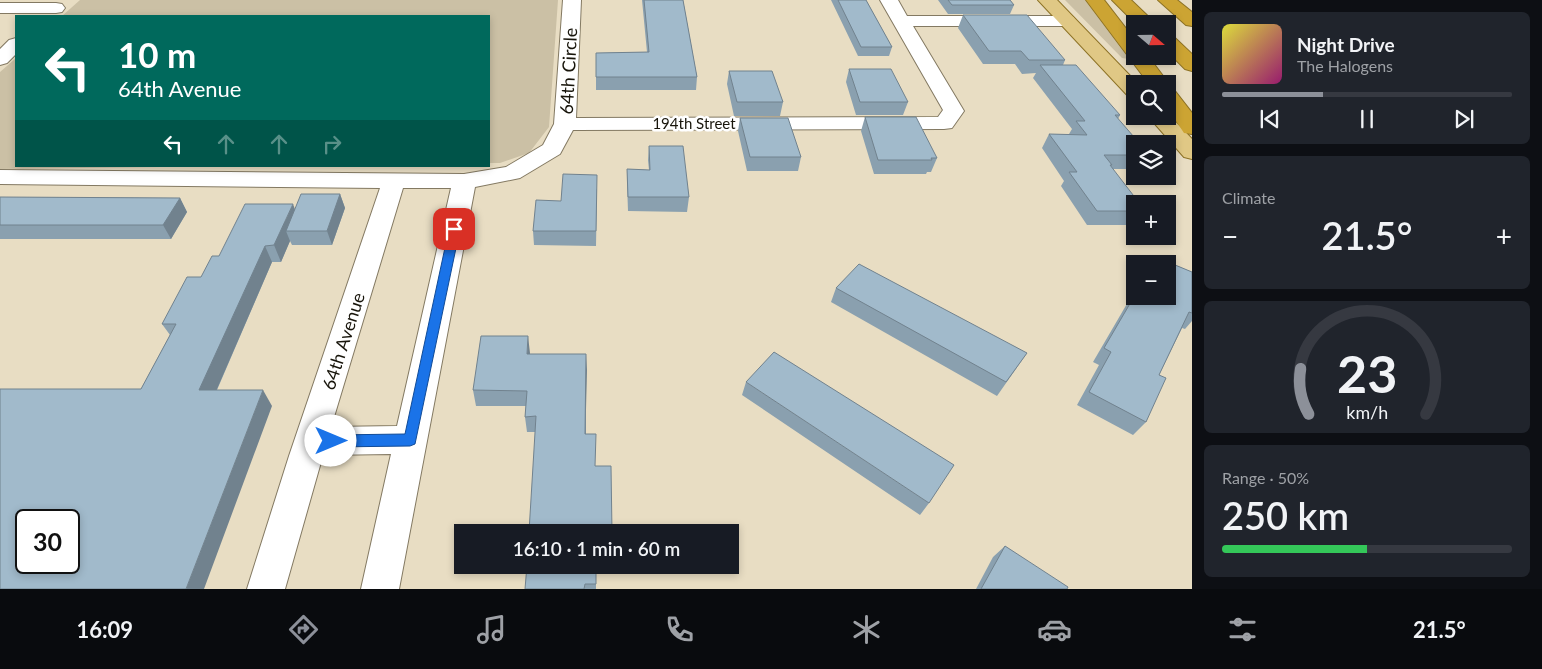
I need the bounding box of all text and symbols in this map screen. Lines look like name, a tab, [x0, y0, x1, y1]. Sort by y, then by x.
north arrow	[1126, 15, 1176, 65]
map controls	[1126, 15, 1176, 305]
street label: 64th Circle	[555, 27, 581, 115]
text: 10 m	[118, 33, 196, 75]
text: Night Drive	[1297, 33, 1395, 56]
icon: left	[35, 35, 100, 100]
text: The Halogens	[1297, 56, 1393, 75]
text: 64th Avenue	[118, 75, 241, 102]
button: search	[1126, 75, 1176, 125]
icon: previous	[1256, 105, 1284, 133]
icon: pause	[1353, 105, 1381, 133]
icon: next	[1450, 105, 1478, 133]
street label: 194th Street	[652, 114, 736, 132]
icon: left	[159, 130, 187, 158]
icon: ahead	[212, 130, 240, 158]
icon: ahead	[265, 130, 293, 158]
icon: right	[318, 130, 346, 158]
button: layers	[1126, 135, 1176, 185]
text: Climate	[1222, 188, 1275, 207]
button: +	[1126, 195, 1176, 245]
pin	[433, 208, 475, 250]
text: 21.5°	[1322, 212, 1412, 258]
icon: arrive	[440, 215, 468, 243]
text: −	[1222, 219, 1238, 253]
text: +	[1496, 219, 1512, 253]
button: −	[1126, 255, 1176, 305]
street label: 64th Avenue	[317, 290, 369, 392]
text: 23	[1337, 342, 1397, 404]
text: km/h	[1346, 401, 1388, 423]
position arrow	[304, 414, 356, 466]
text: Range · 50%	[1222, 468, 1309, 487]
text: 250 km	[1222, 492, 1349, 538]
speed limit sign: 30	[15, 509, 80, 574]
text: 16:10 · 1 min · 60 m	[513, 537, 680, 560]
icon: directions	[286, 612, 321, 647]
icon: music	[474, 612, 509, 647]
icon: phone	[662, 612, 697, 647]
icon: climate	[849, 612, 884, 647]
icon: car	[1037, 612, 1072, 647]
icon: filters	[1225, 612, 1260, 647]
text: 16:09	[76, 616, 133, 643]
text: 21.5°	[1413, 616, 1466, 643]

